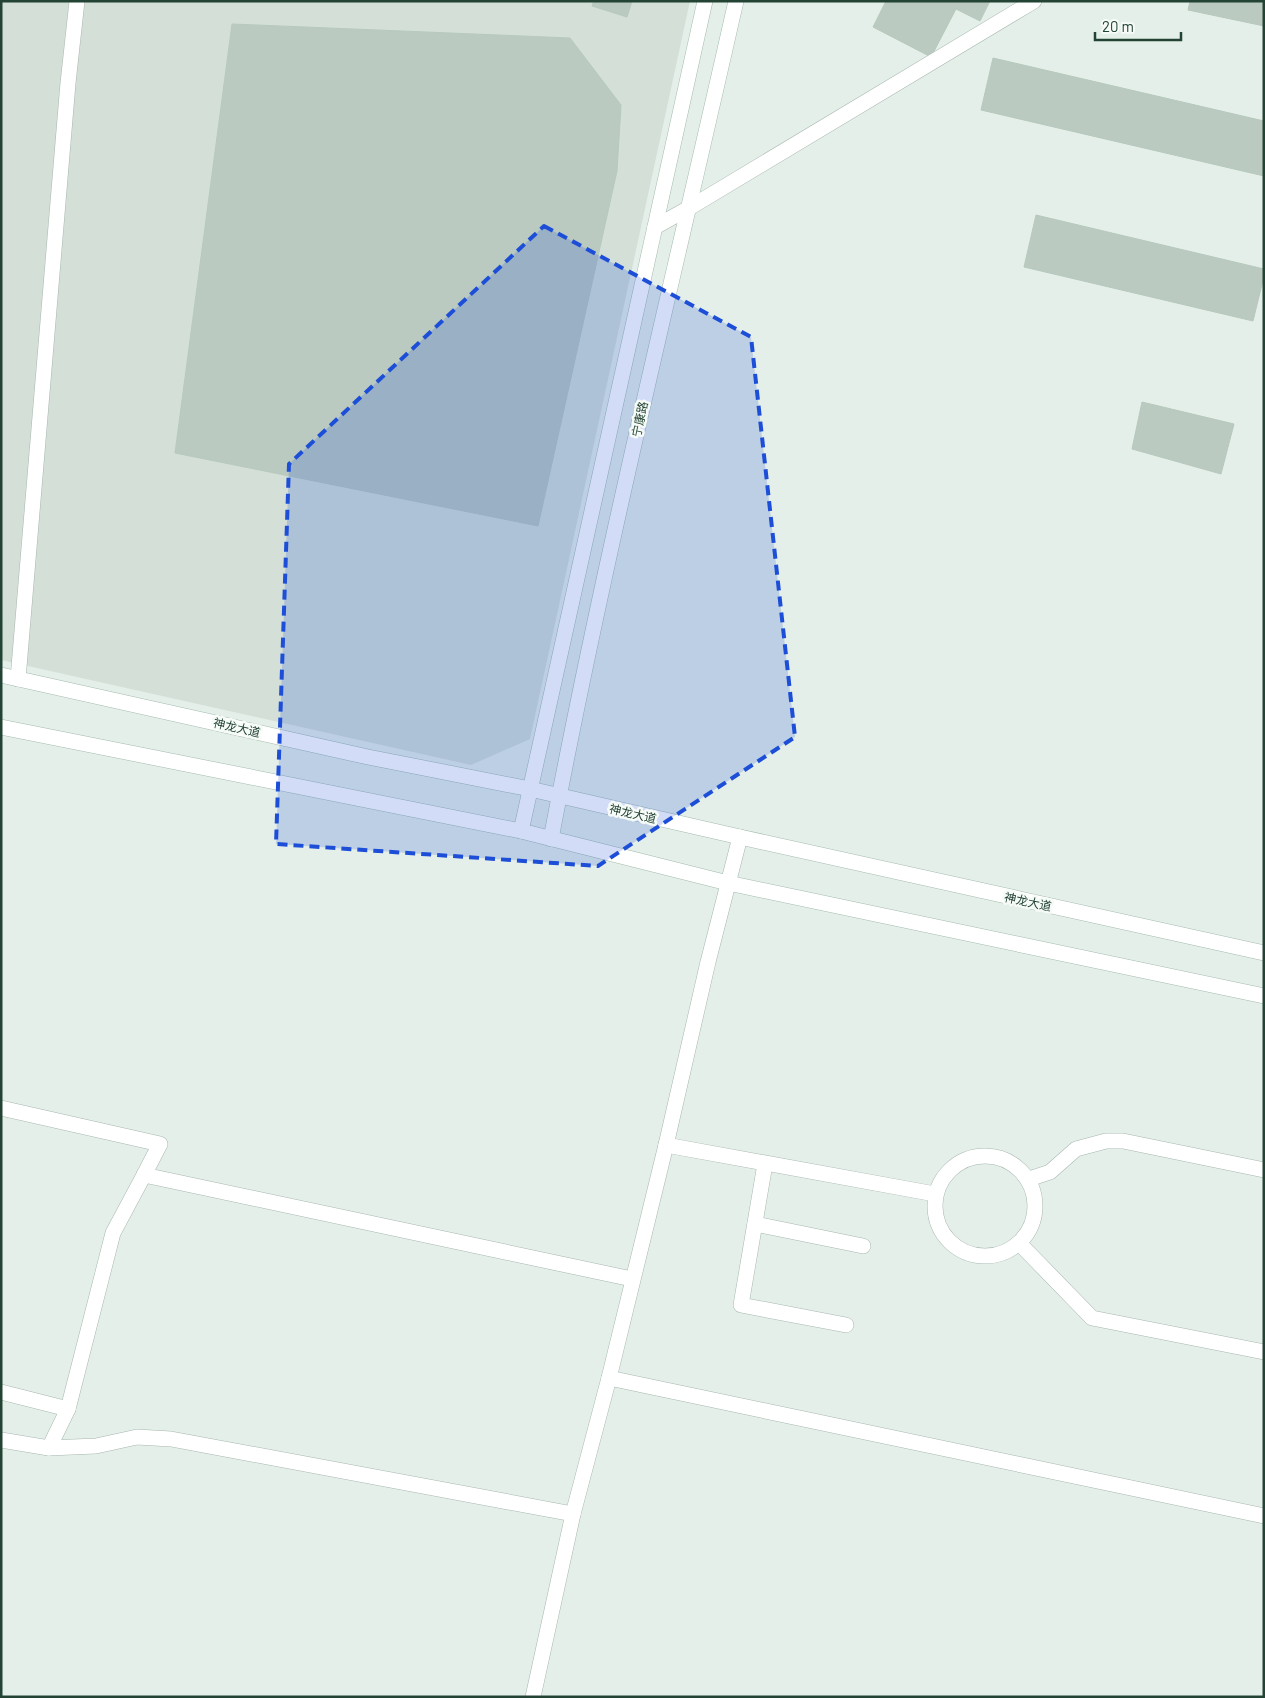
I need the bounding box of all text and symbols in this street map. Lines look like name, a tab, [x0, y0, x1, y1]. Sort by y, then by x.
scale bar	[1095, 10, 1181, 42]
text: 20 m	[1102, 17, 1134, 35]
street label: 宁康路	[628, 400, 650, 438]
street label: 神龙大道	[212, 715, 262, 739]
street label: 神龙大道	[608, 801, 658, 825]
street label: 神龙大道	[1003, 889, 1053, 913]

